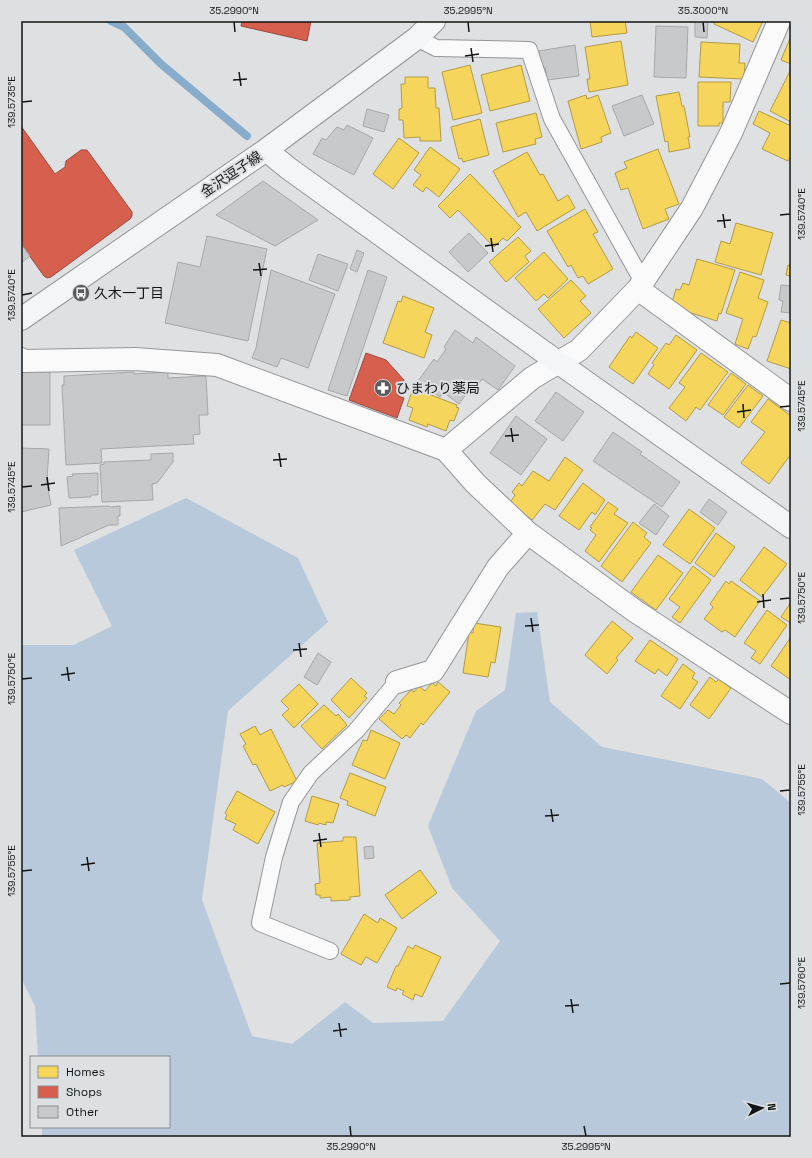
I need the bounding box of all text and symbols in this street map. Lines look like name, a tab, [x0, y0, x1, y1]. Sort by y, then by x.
text: 35.2990°N	[209, 4, 259, 17]
text: 35.2995°N	[443, 4, 493, 17]
text: 35.3000°N	[678, 4, 728, 17]
text: 139.5735°E	[5, 76, 18, 128]
street label: 金沢逗子線	[197, 147, 265, 201]
text: 139.5740°E	[795, 188, 808, 240]
text: 139.5740°E	[5, 269, 18, 321]
bus stop icon: 久木一丁目	[71, 283, 91, 303]
place label: 久木一丁目	[94, 284, 164, 302]
pharmacy icon: ひまわり薬局	[373, 378, 393, 398]
place label: ひまわり薬局	[396, 379, 480, 397]
text: 139.5745°E	[795, 380, 808, 432]
text: 139.5745°E	[5, 461, 18, 513]
text: 139.5750°E	[795, 572, 808, 624]
text: 139.5750°E	[5, 653, 18, 705]
text: 139.5755°E	[795, 764, 808, 816]
text: 139.5755°E	[5, 845, 18, 897]
text: 139.5760°E	[795, 957, 808, 1009]
legend	[30, 1056, 170, 1128]
text: Homes	[66, 1064, 105, 1080]
text: Shops	[66, 1084, 102, 1100]
north arrow	[742, 1088, 782, 1128]
text: N	[765, 1103, 779, 1111]
text: Other	[66, 1104, 99, 1120]
text: 35.2990°N	[326, 1140, 376, 1153]
text: 35.2995°N	[561, 1140, 611, 1153]

